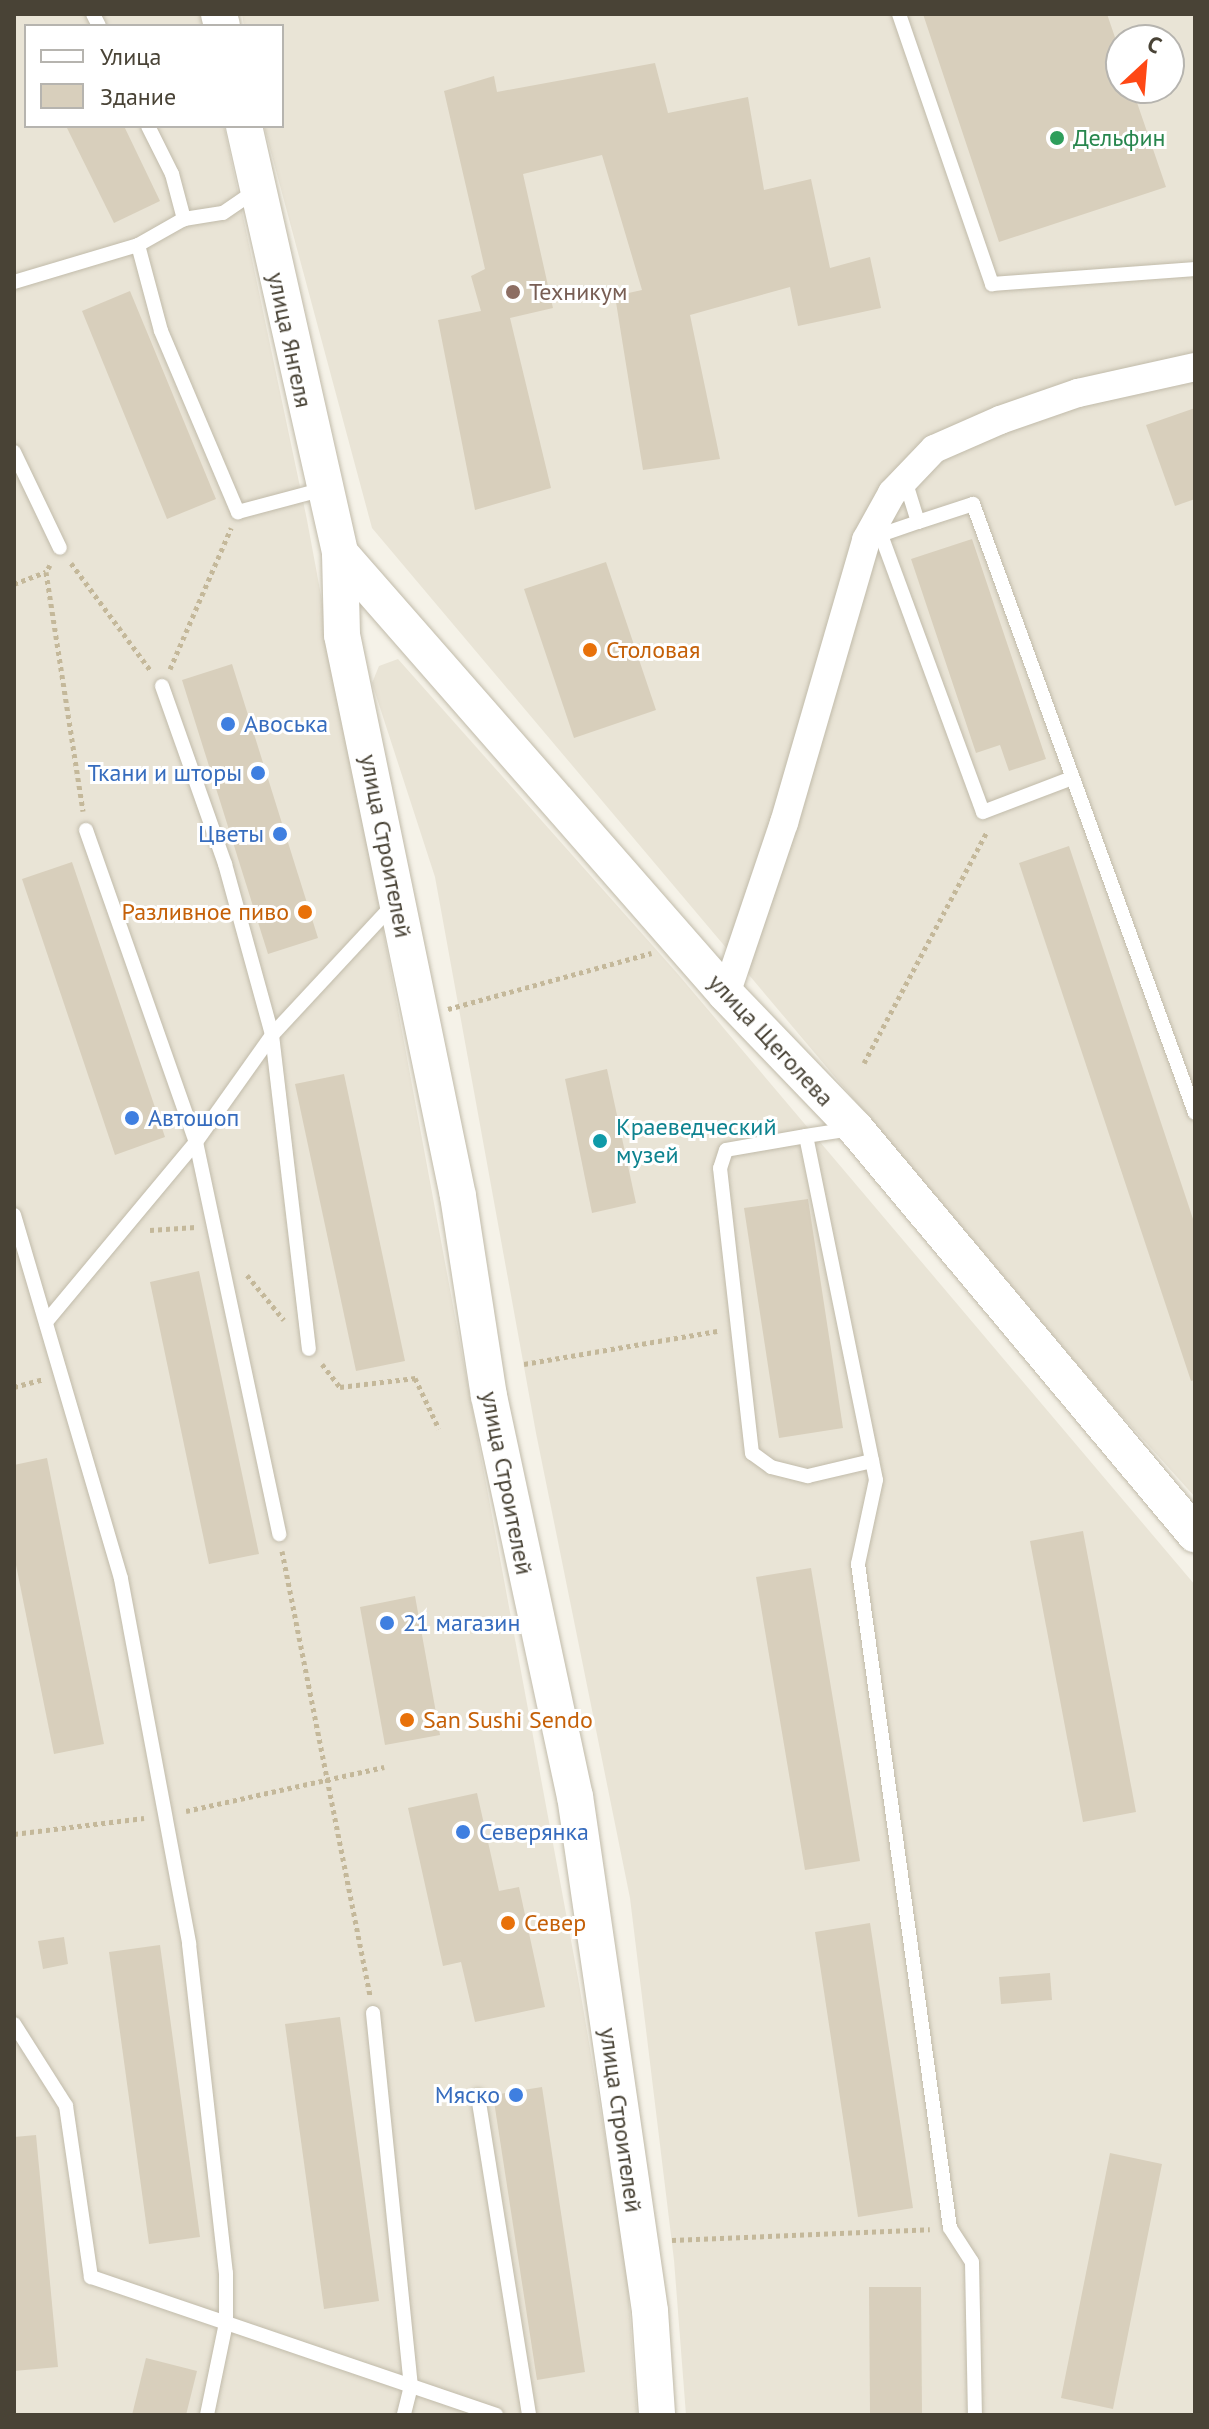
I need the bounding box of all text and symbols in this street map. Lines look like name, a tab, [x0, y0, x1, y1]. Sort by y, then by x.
legend	[24, 24, 284, 128]
north arrow	[1105, 24, 1185, 104]
text: С	[1143, 29, 1166, 60]
text: Улица	[100, 41, 161, 72]
text: Здание	[100, 81, 176, 112]
place label: Дельфин	[1073, 124, 1165, 152]
marker: Дельфин	[1048, 129, 1066, 147]
street label: улица Янгеля	[262, 270, 318, 410]
place label: Техникум	[529, 278, 627, 306]
marker: Техникум	[504, 283, 522, 301]
place label: Столовая	[606, 636, 700, 664]
marker: Столовая	[581, 641, 599, 659]
place label: Авоська	[244, 710, 328, 738]
marker: Авоська	[219, 715, 237, 733]
street label: улица Строителей	[354, 752, 418, 940]
place label: Ткани и шторы	[87, 759, 242, 787]
marker: Ткани и шторы	[249, 764, 267, 782]
place label: Цветы	[198, 820, 264, 848]
marker: Цветы	[271, 825, 289, 843]
place label: Разливное пиво	[122, 898, 289, 926]
marker: Разливное пиво	[296, 903, 314, 921]
street label: улица Щеголева	[702, 968, 840, 1112]
place label: Автошоп	[148, 1104, 239, 1132]
marker: Автошоп	[123, 1109, 141, 1127]
place label: Краеведческий музей	[616, 1113, 777, 1169]
marker: Краеведческий музей	[591, 1132, 609, 1150]
street label: улица Строителей	[475, 1389, 539, 1577]
place label: 21 магазин	[403, 1609, 520, 1637]
marker: 21 магазин	[378, 1614, 396, 1632]
place label: San Sushi Sendo	[423, 1706, 593, 1734]
marker: San Sushi Sendo	[398, 1711, 416, 1729]
place label: Северянка	[479, 1818, 589, 1846]
marker: Северянка	[454, 1823, 472, 1841]
place label: Север	[524, 1909, 586, 1937]
marker: Север	[499, 1914, 517, 1932]
street label: улица Строителей	[594, 2026, 648, 2214]
place label: Мяско	[435, 2081, 500, 2109]
marker: Мяско	[507, 2086, 525, 2104]

